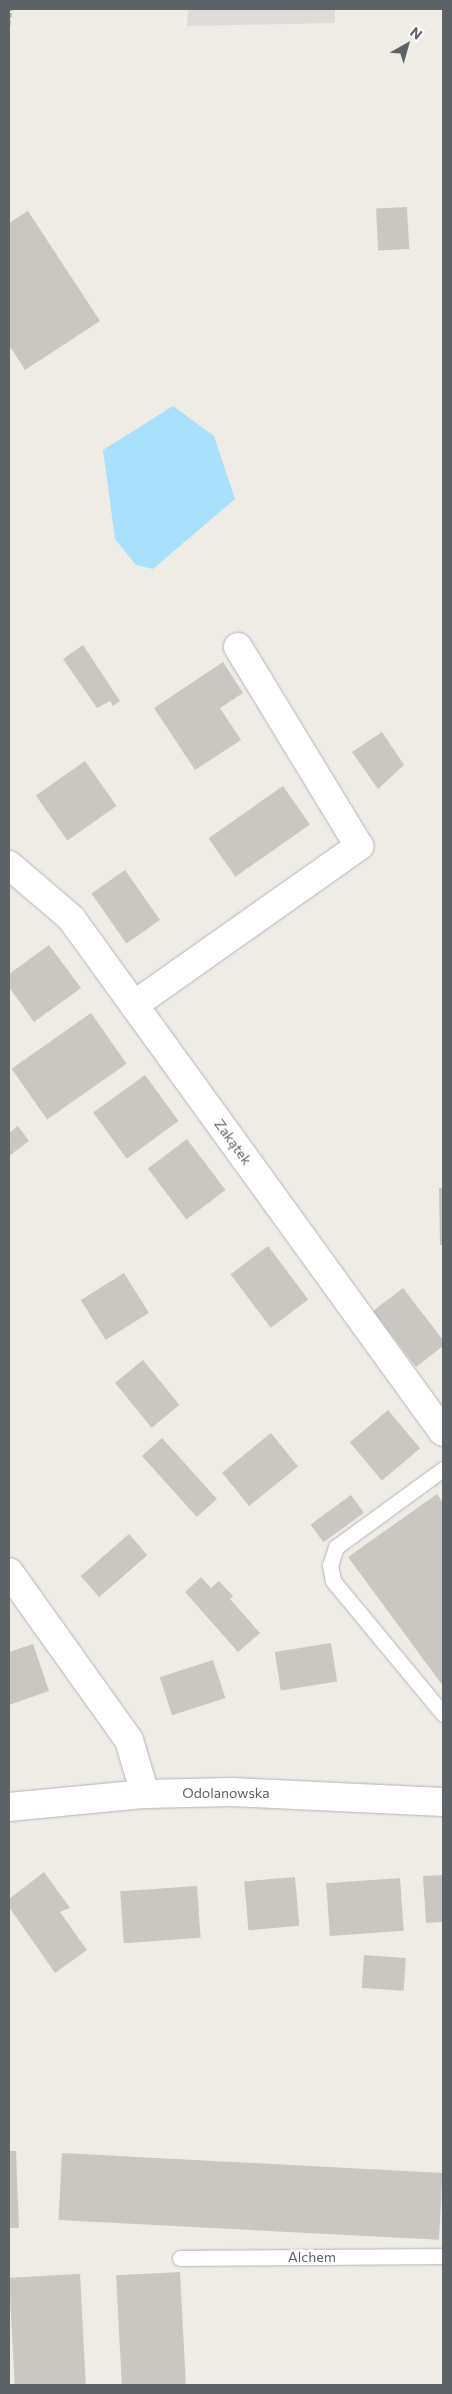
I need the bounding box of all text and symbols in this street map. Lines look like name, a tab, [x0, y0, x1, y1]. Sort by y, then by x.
north arrow	[382, 20, 432, 70]
text: N	[407, 23, 426, 43]
street label: Zakątek	[211, 1116, 255, 1168]
street label: Odolanowska	[182, 1785, 270, 1801]
street label: Alchem	[288, 2249, 336, 2265]

